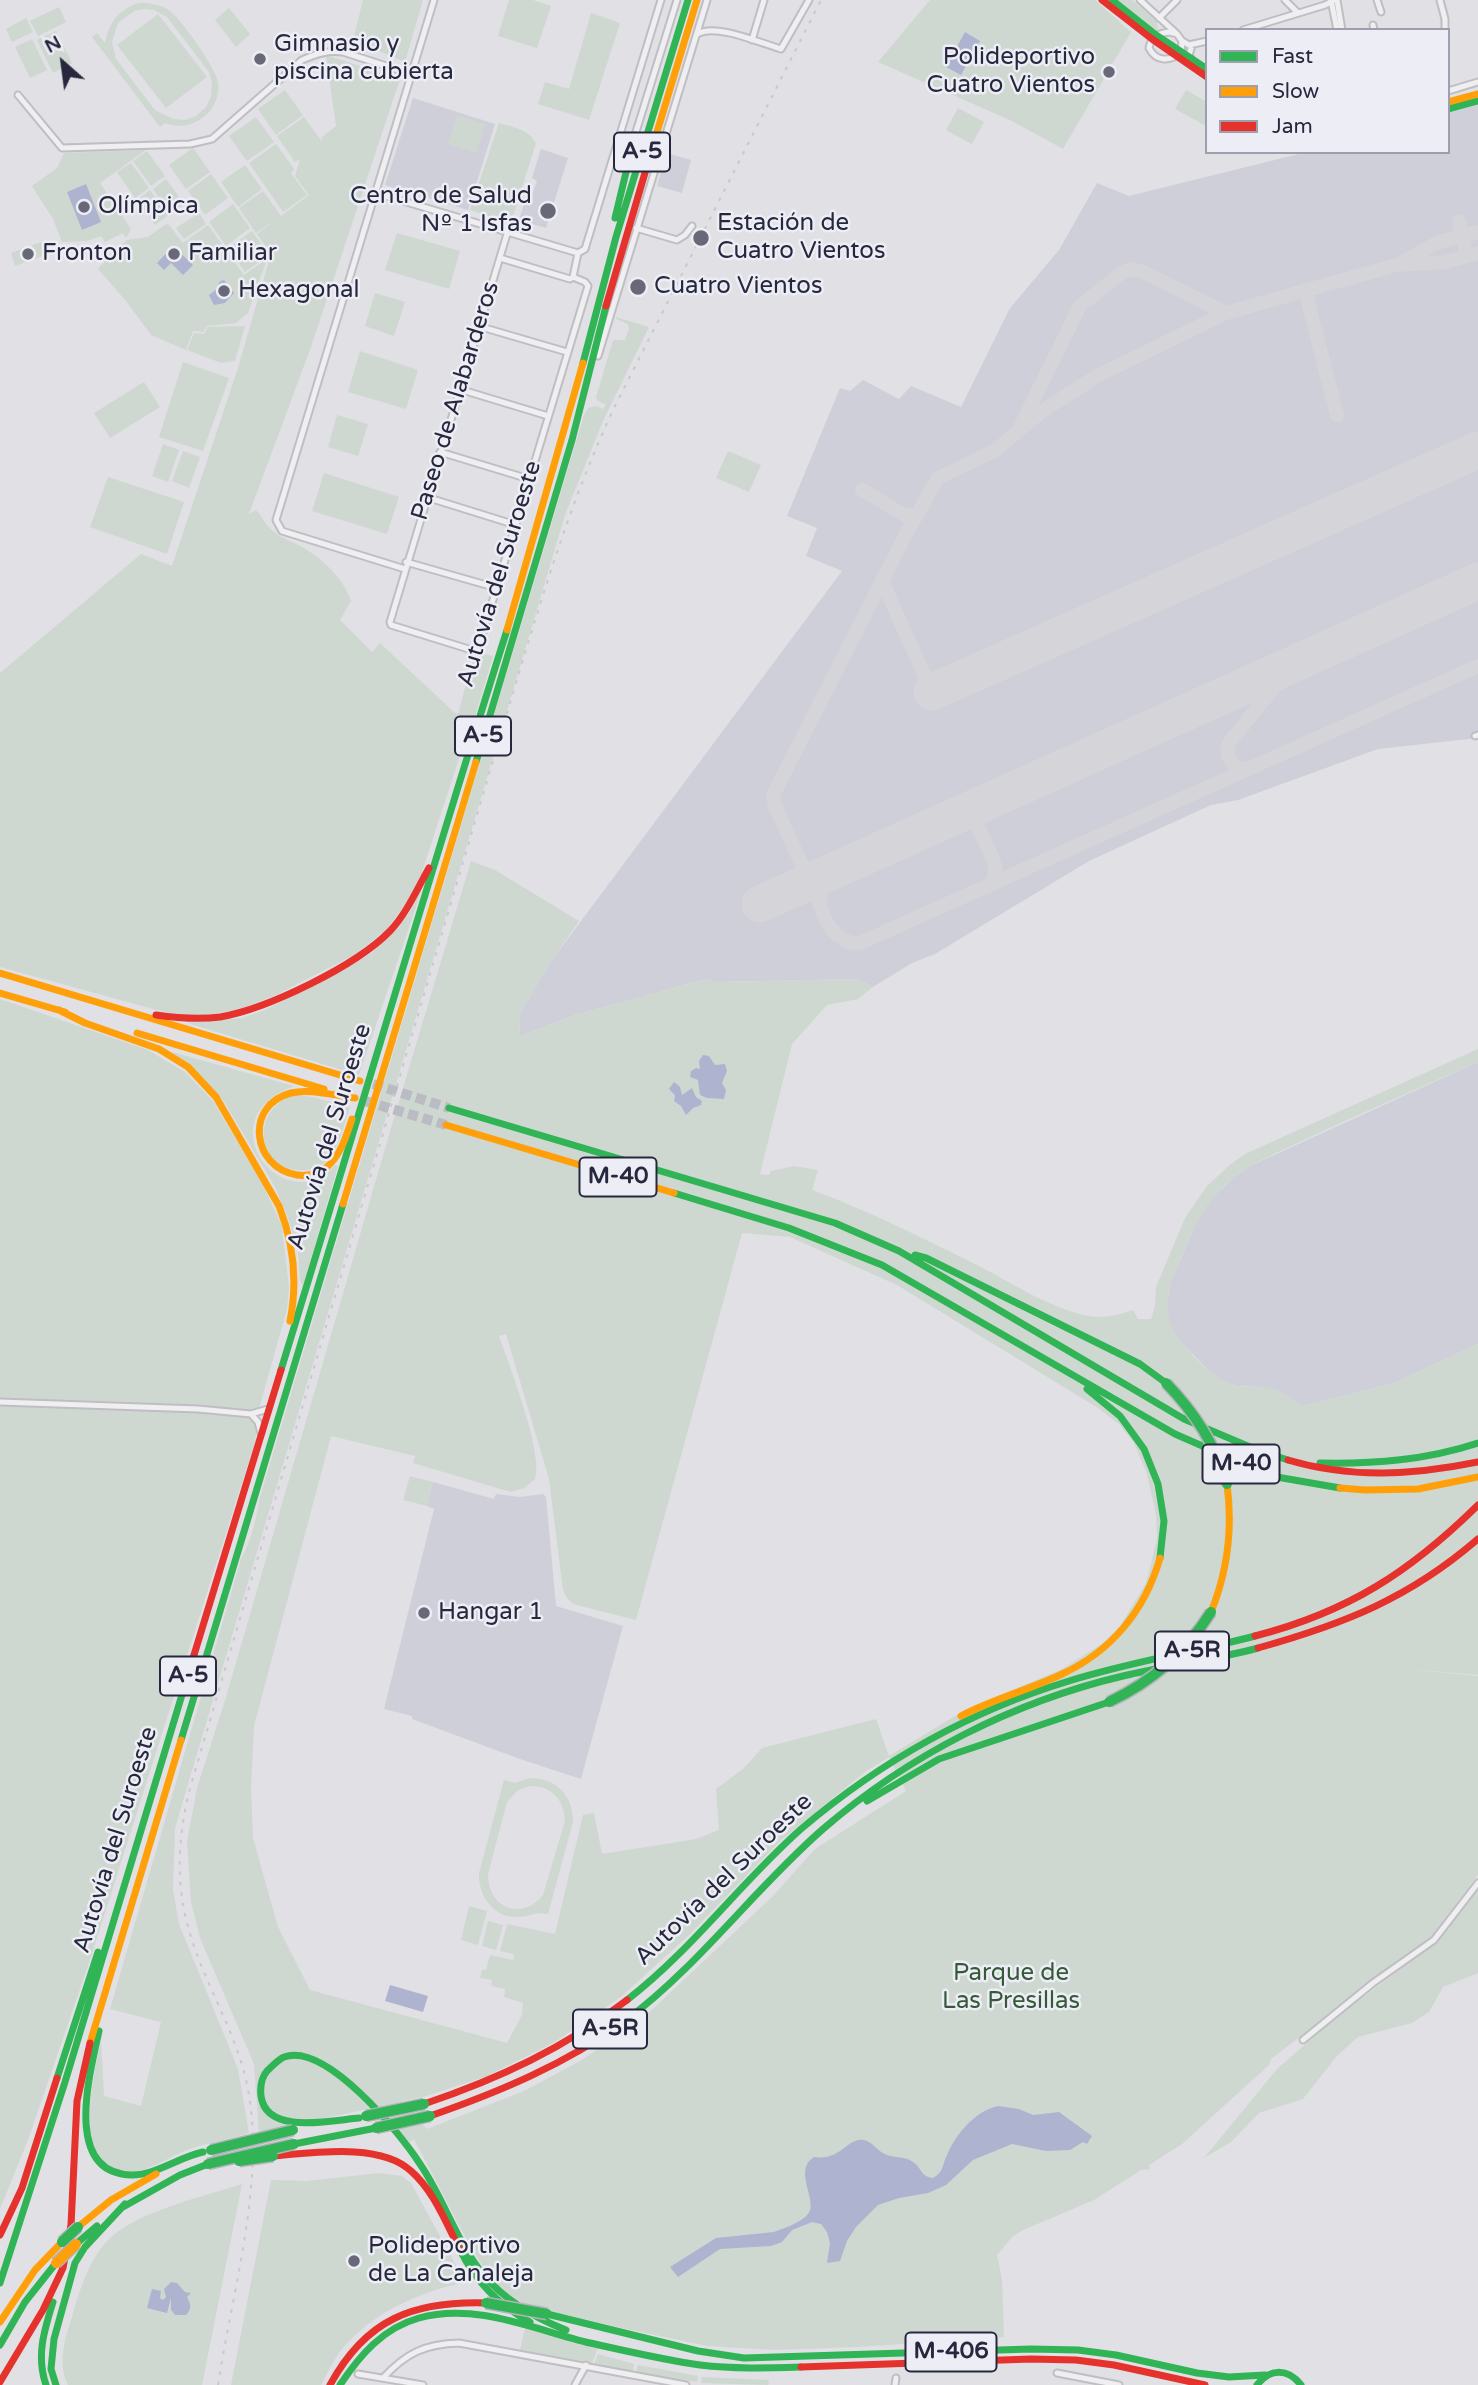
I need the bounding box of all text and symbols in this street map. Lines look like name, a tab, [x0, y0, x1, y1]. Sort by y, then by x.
north arrow	[28, 28, 98, 98]
legend	[1205, 28, 1450, 154]
text: N	[41, 31, 65, 58]
place label: Gimnasio y piscina cubierta	[274, 31, 454, 87]
place label: Polideportivo Cuatro Vientos	[927, 44, 1095, 100]
text: Fast	[1272, 44, 1313, 69]
marker: Gimnasio y piscina cubierta	[252, 51, 268, 67]
marker: Polideportivo Cuatro Vientos	[1101, 64, 1117, 80]
text: Slow	[1272, 79, 1319, 104]
text: Jam	[1272, 114, 1313, 139]
road number: A-5	[614, 132, 670, 172]
place label: Centro de Salud Nº 1 Isfas	[350, 183, 532, 239]
place label: Olímpica	[98, 193, 199, 221]
marker: Olímpica	[76, 199, 92, 215]
marker: Centro de Salud Nº 1 Isfas	[538, 201, 558, 221]
place label: Estación de Cuatro Vientos	[717, 210, 885, 266]
marker: Estación de Cuatro Vientos	[691, 228, 711, 248]
place label: Fronton	[42, 240, 132, 268]
place label: Familiar	[188, 240, 277, 268]
marker: Fronton	[20, 246, 36, 262]
marker: Familiar	[166, 246, 182, 262]
place label: Cuatro Vientos	[654, 273, 822, 301]
place label: Hexagonal	[238, 277, 360, 305]
marker: Cuatro Vientos	[628, 277, 648, 297]
street label: Paseo de Alabarderos	[406, 278, 506, 524]
marker: Hexagonal	[216, 283, 232, 299]
street label: Autovía del Suroeste	[452, 457, 548, 691]
road number: A-5	[455, 716, 511, 756]
street label: Autovía del Suroeste	[282, 1020, 378, 1254]
road number: M-40	[580, 1158, 656, 1196]
road number: M-40	[1202, 1444, 1280, 1484]
place label: Hangar 1	[438, 1599, 543, 1627]
marker: Hangar 1	[416, 1605, 432, 1621]
road number: A-5R	[1155, 1632, 1229, 1670]
road number: A-5	[160, 1656, 216, 1695]
street label: Autovía del Suroeste	[68, 1723, 164, 1957]
street label: Autovía del Suroeste	[629, 1788, 819, 1972]
park label: Parque de Las Presillas	[942, 1960, 1080, 2016]
road number: A-5R	[573, 2010, 647, 2048]
place label: Polideportivo de La Canaleja	[368, 2233, 534, 2289]
marker: Polideportivo de La Canaleja	[346, 2253, 362, 2269]
road number: M-406	[906, 2332, 996, 2372]

